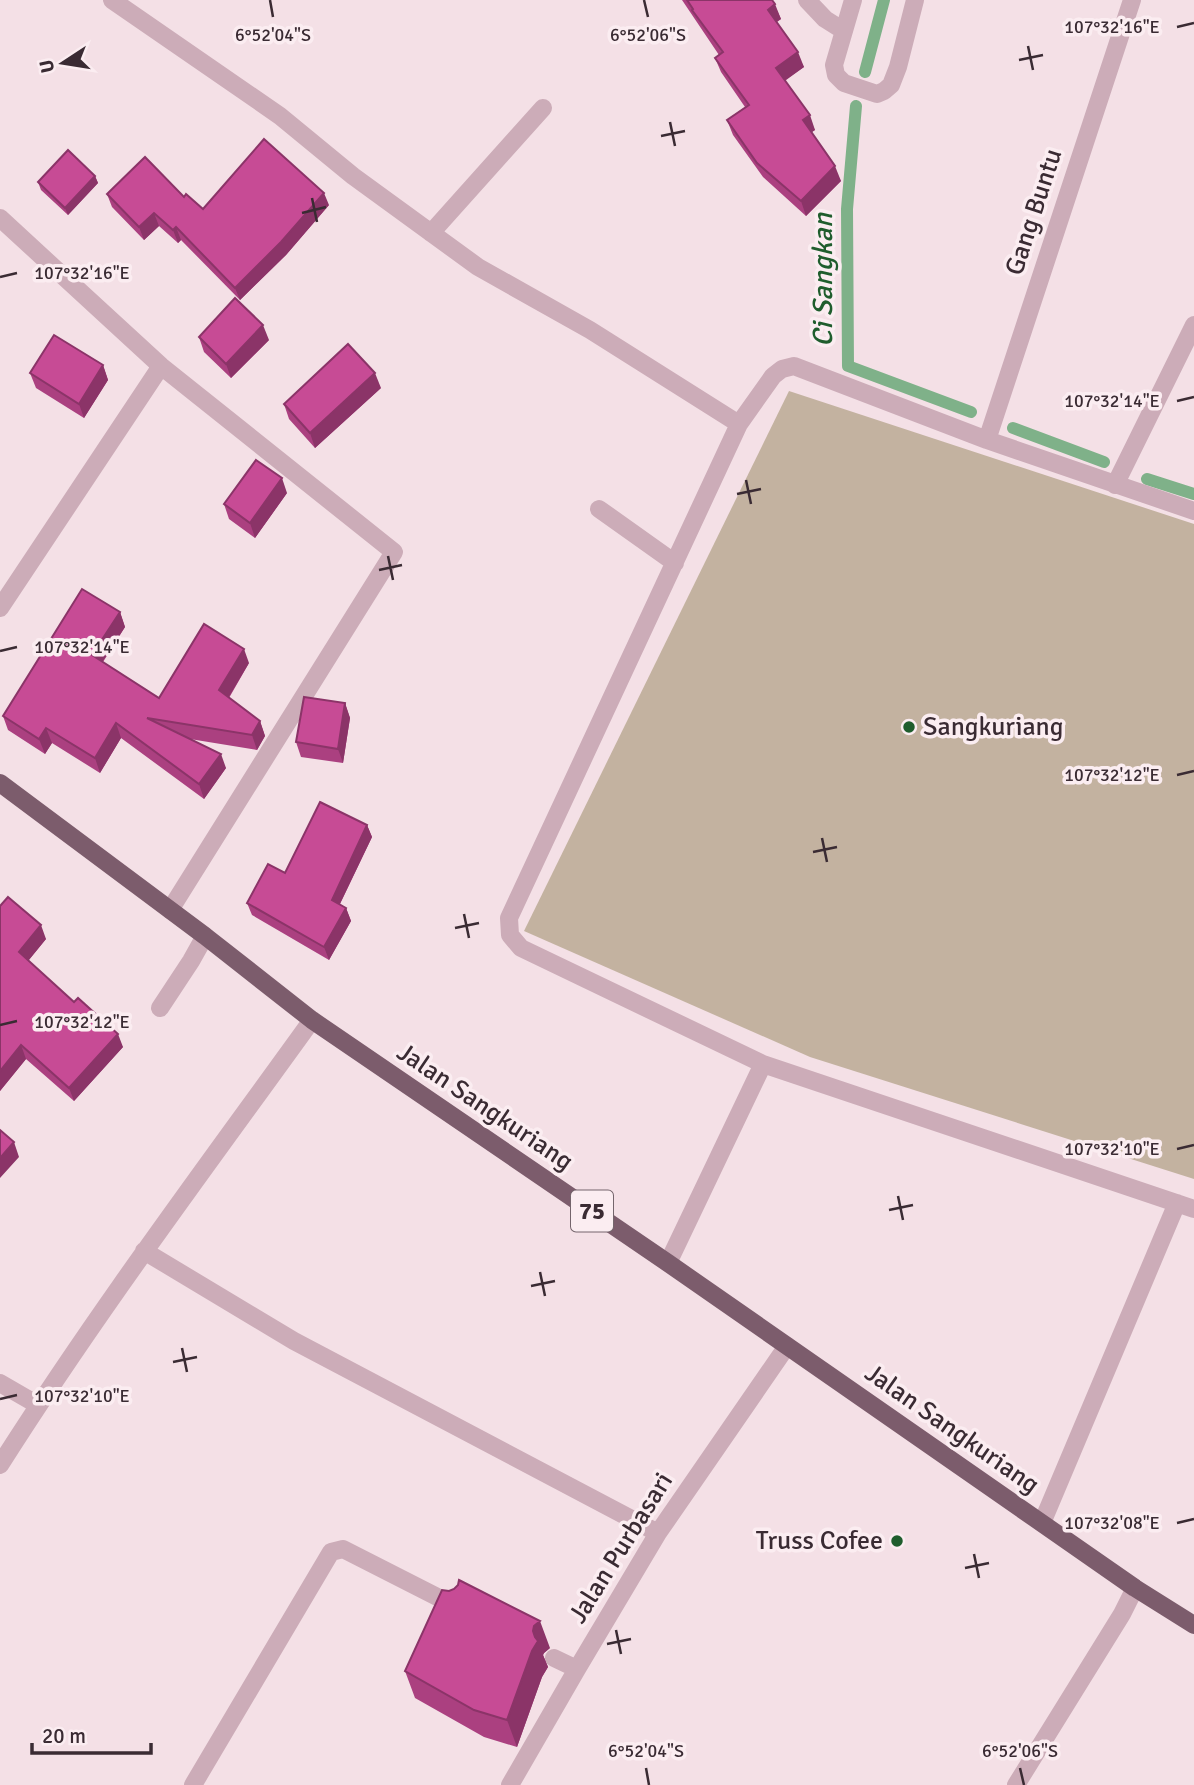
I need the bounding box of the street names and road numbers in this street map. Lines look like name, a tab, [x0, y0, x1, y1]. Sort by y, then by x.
street label: Gang Buntu	[999, 145, 1069, 279]
street label: Jalan Sangkuriang	[391, 1036, 579, 1178]
road number: 75	[571, 1190, 613, 1232]
street label: Jalan Sangkuriang	[859, 1357, 1045, 1501]
street label: Jalan Purbasari	[562, 1467, 680, 1629]

